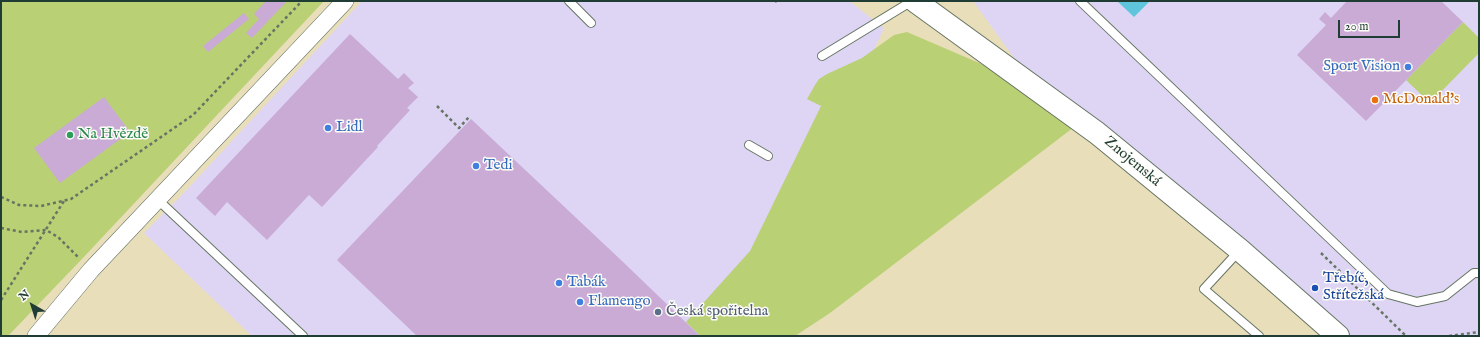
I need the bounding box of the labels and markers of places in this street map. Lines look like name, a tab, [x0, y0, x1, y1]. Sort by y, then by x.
place label: Sport Vision	[1323, 58, 1400, 76]
marker: Sport Vision	[1403, 62, 1413, 72]
place label: McDonald's	[1383, 91, 1459, 109]
marker: McDonald's	[1370, 95, 1380, 105]
place label: Lidl	[336, 119, 363, 137]
marker: Lidl	[323, 123, 333, 133]
place label: Na Hvězdě	[78, 126, 148, 144]
marker: Na Hvězdě	[65, 130, 75, 140]
place label: Tedi	[484, 157, 513, 175]
marker: Tedi	[471, 161, 481, 171]
place label: Třebíč, Střítežská	[1323, 270, 1384, 305]
place label: Tabák	[567, 274, 606, 292]
marker: Tabák	[554, 278, 564, 288]
marker: Třebíč, Střítežská	[1310, 283, 1320, 293]
place label: Flamengo	[588, 293, 651, 311]
marker: Flamengo	[575, 297, 585, 307]
place label: Česká spořitelna	[666, 303, 768, 321]
marker: Česká spořitelna	[653, 307, 663, 317]

